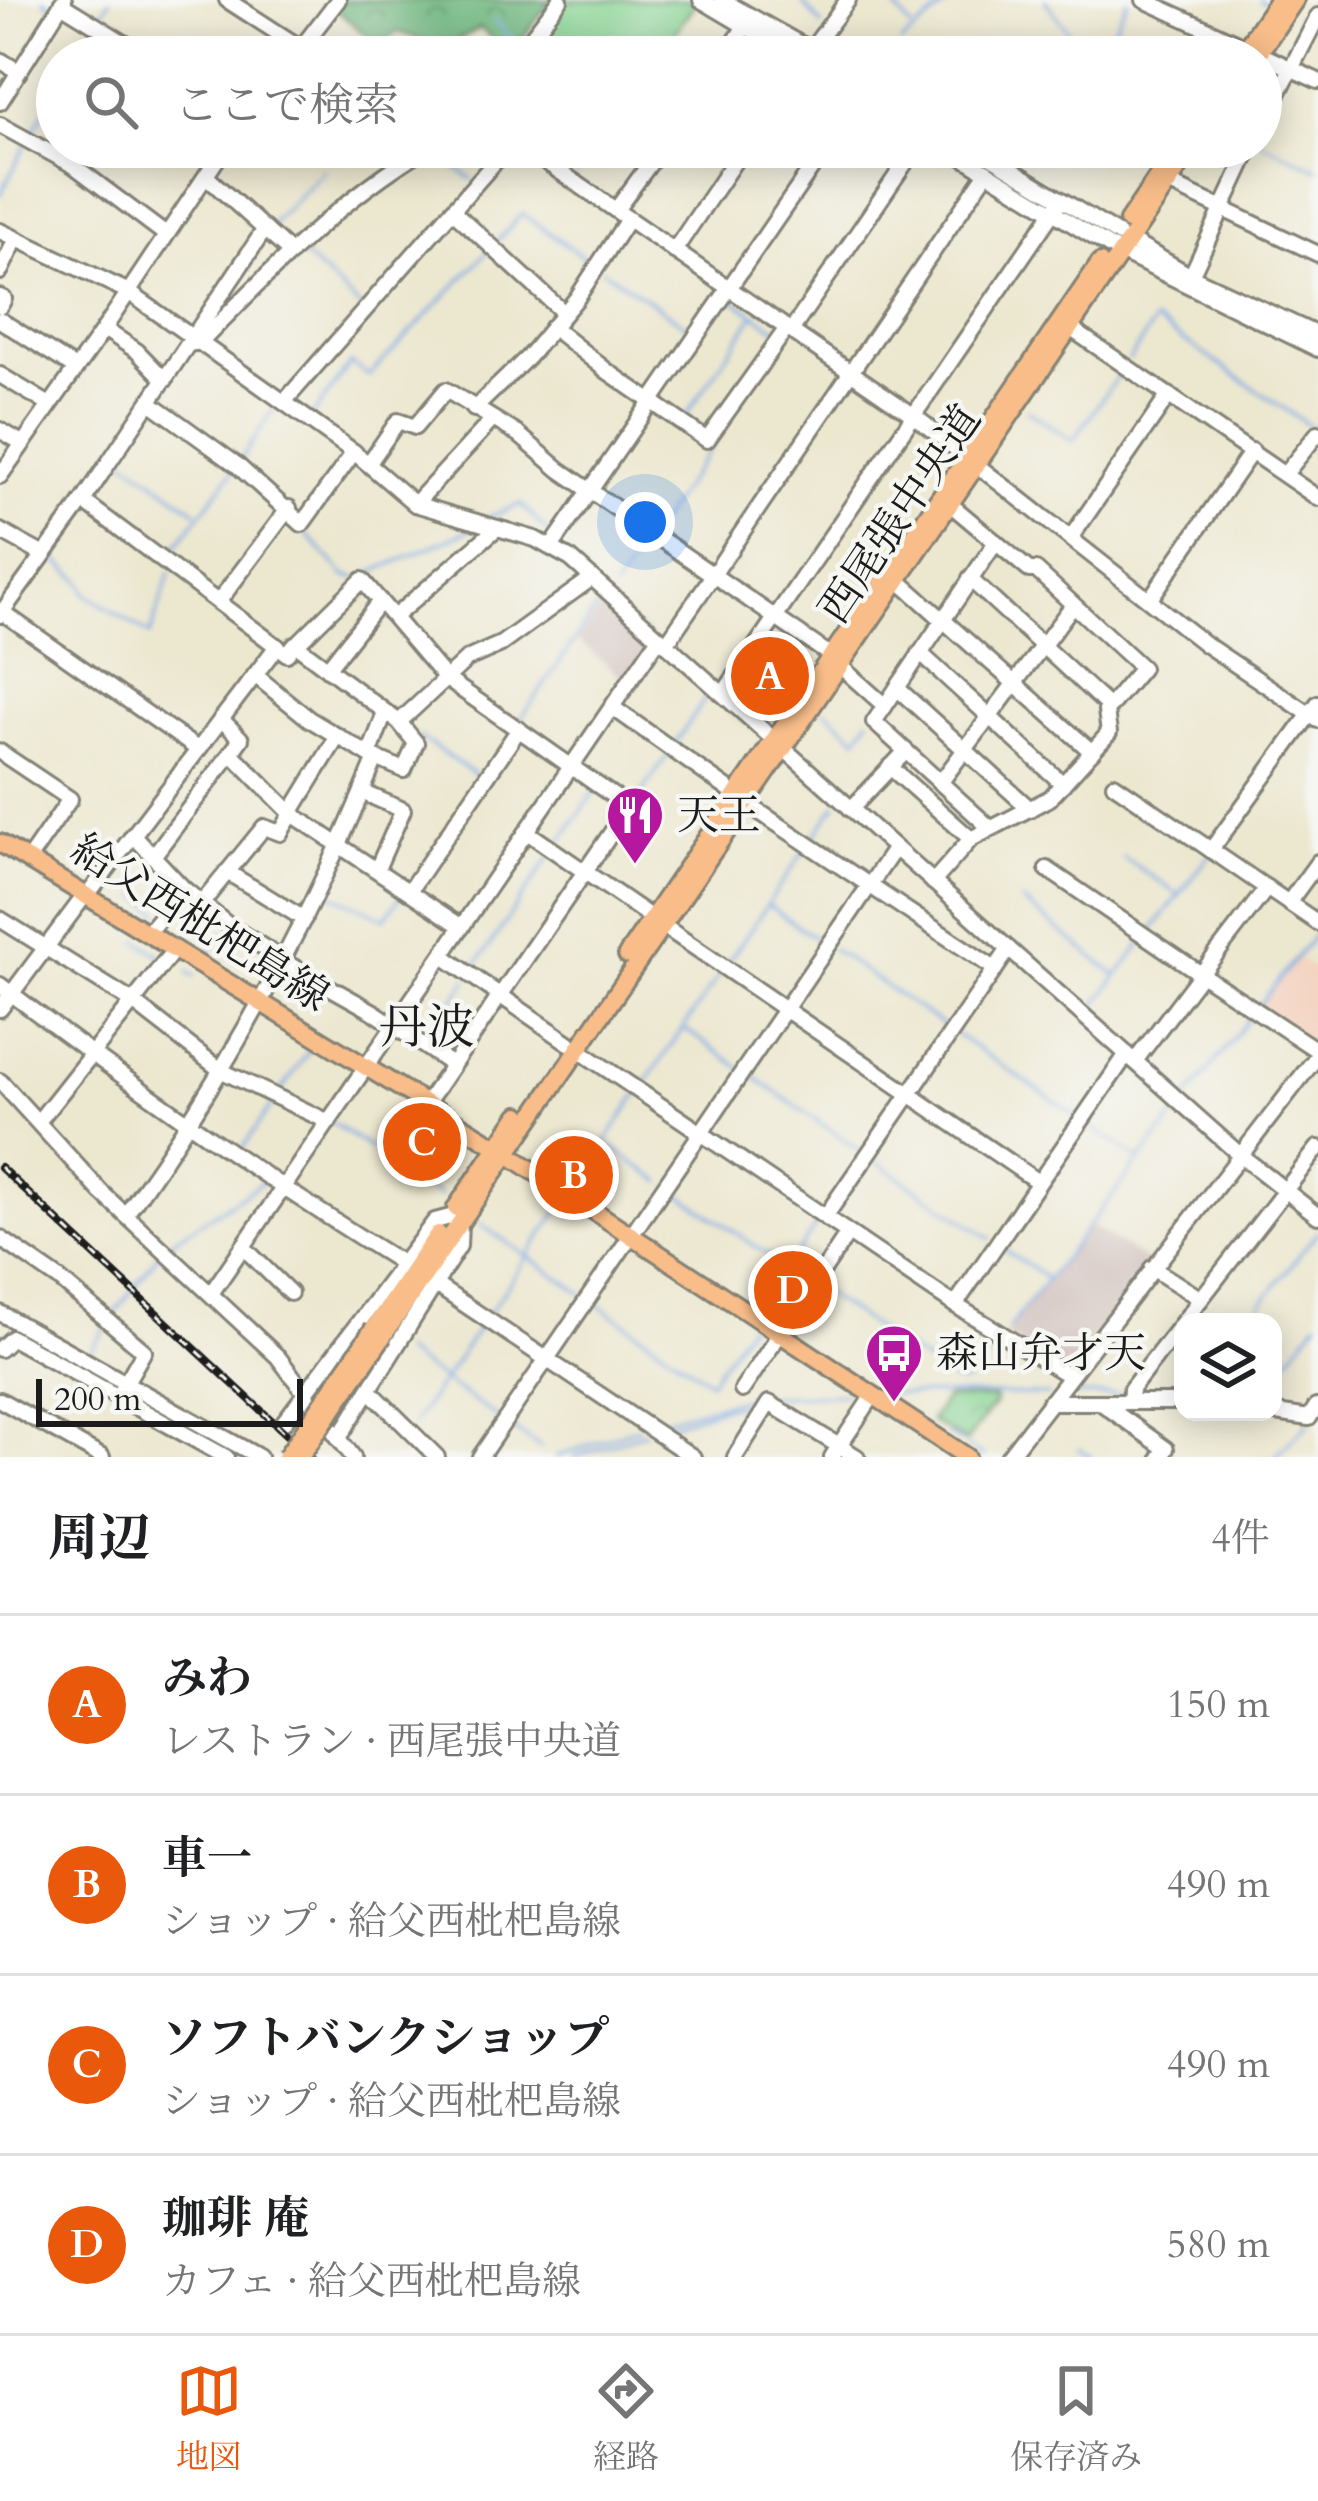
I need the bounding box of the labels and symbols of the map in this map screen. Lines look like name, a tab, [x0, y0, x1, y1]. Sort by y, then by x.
street label: 西尾張中央道	[806, 394, 994, 634]
your location	[615, 492, 675, 552]
pin: A	[731, 631, 809, 721]
restaurant icon: 天王	[604, 784, 666, 866]
place label: 天王	[677, 787, 761, 844]
street label: 給父西枇杷島線	[60, 821, 340, 1025]
district label: 丹波	[379, 995, 475, 1060]
pin: C	[383, 1097, 461, 1187]
pin: B	[535, 1130, 613, 1220]
pin: D	[754, 1245, 832, 1335]
bus stop icon: 森山弁才天	[863, 1322, 925, 1404]
place label: 森山弁才天	[936, 1325, 1146, 1382]
scale bar	[36, 1373, 303, 1426]

